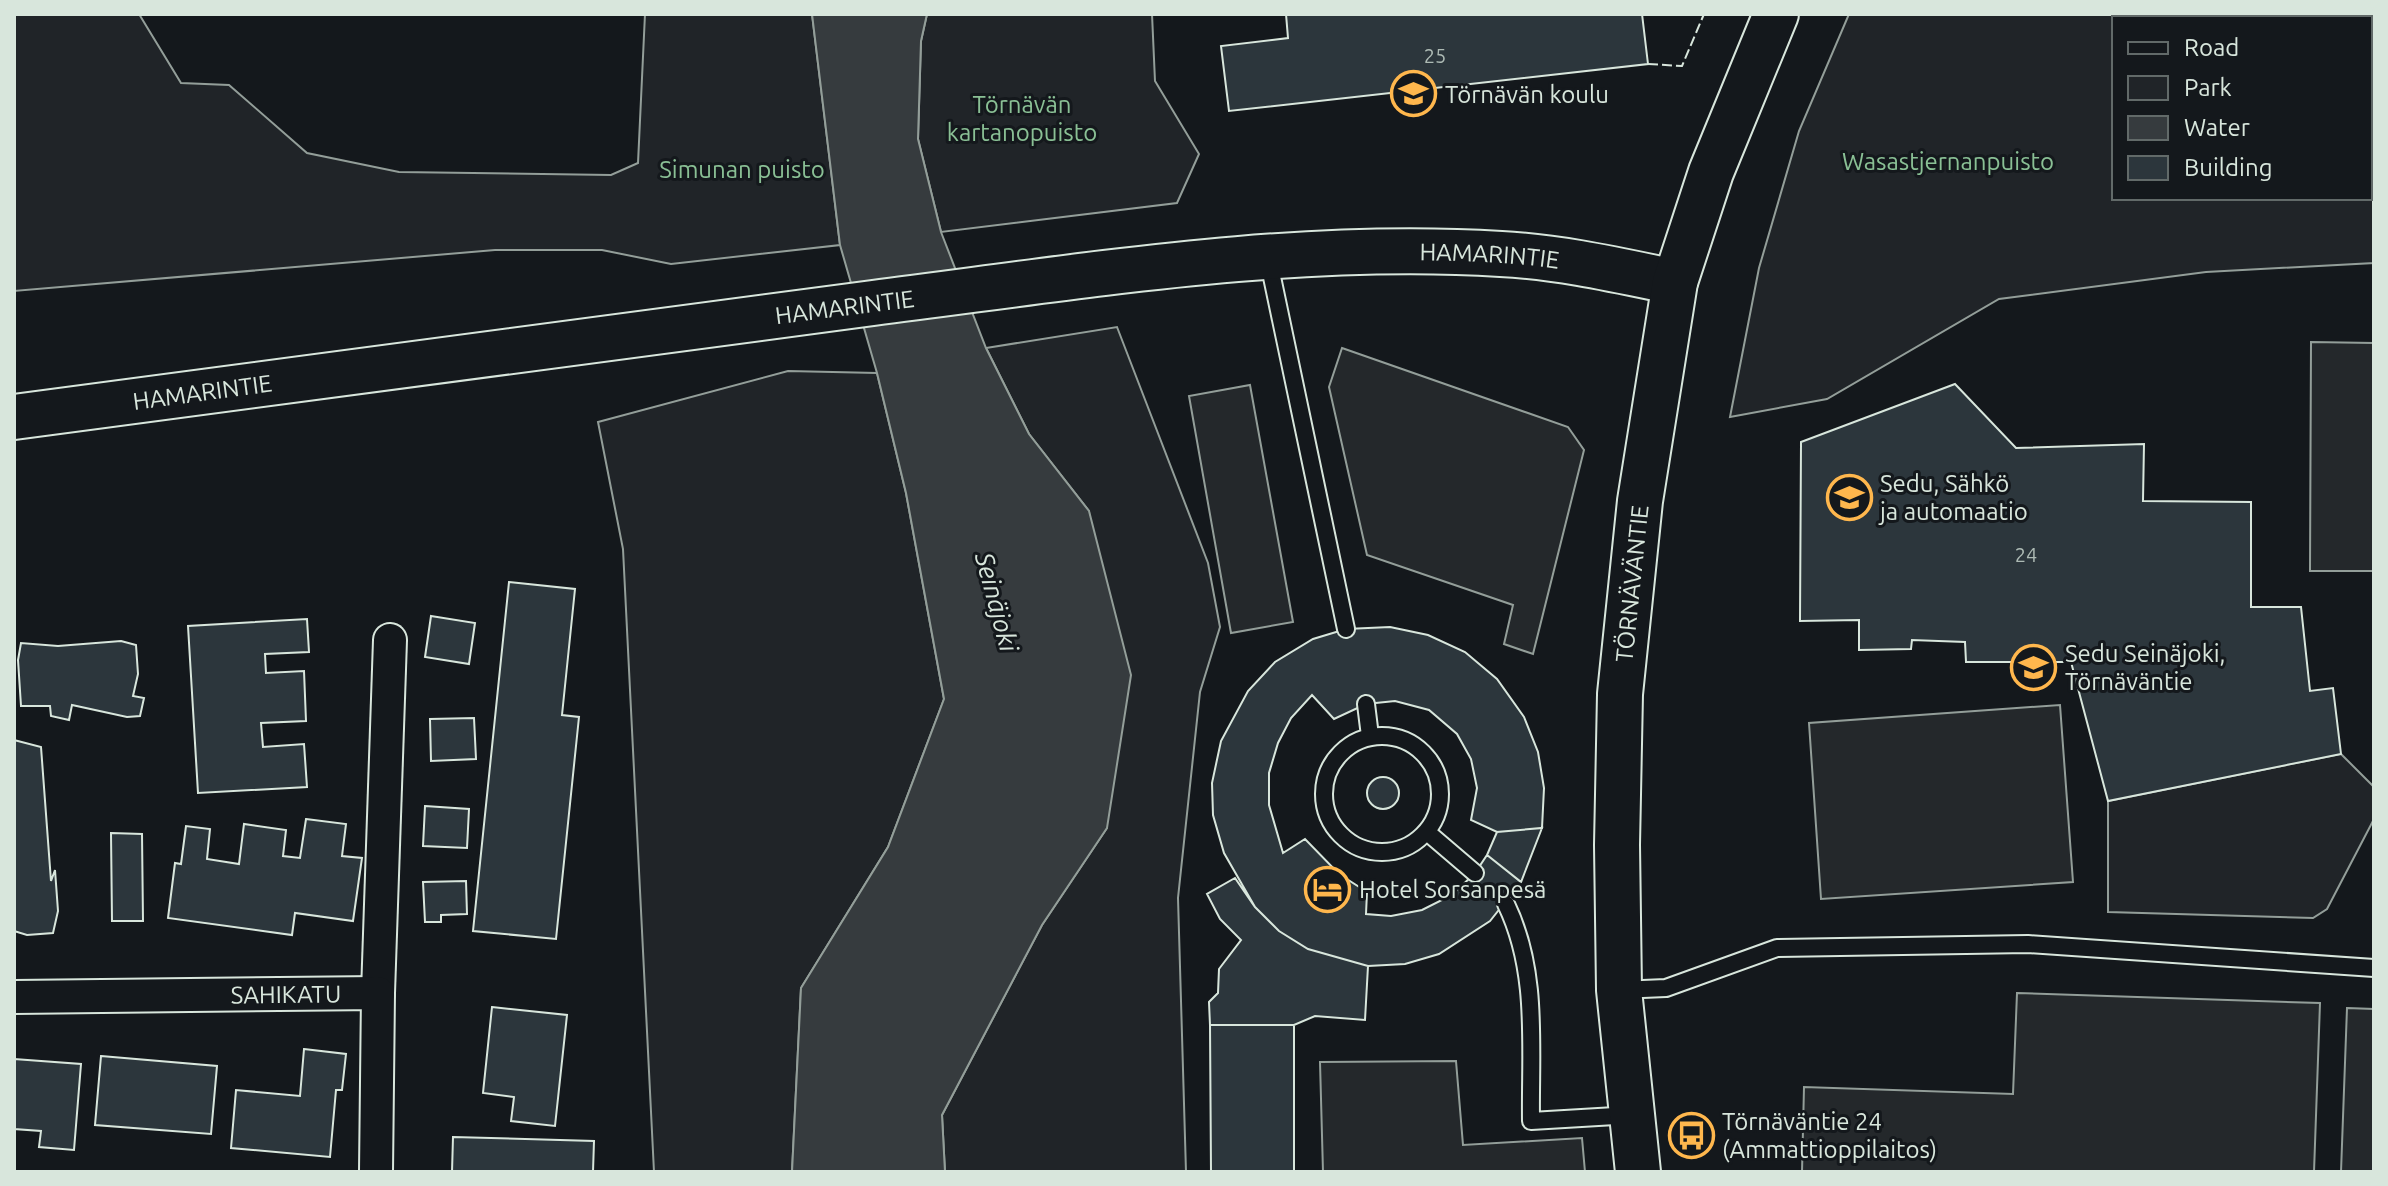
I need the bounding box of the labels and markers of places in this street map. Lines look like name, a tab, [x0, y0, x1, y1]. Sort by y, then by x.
school or university icon: Törnävän koulu	[1390, 70, 1438, 118]
place label: Törnävän koulu	[1445, 81, 1609, 108]
place label: Sedu, Sähkö ja automaatio	[1878, 470, 2028, 525]
school or university icon: Sedu, Sähkö ja automaatio	[1825, 473, 1873, 521]
place label: Sedu Seinäjoki, Törnäväntie	[2065, 640, 2226, 695]
school or university icon: Sedu Seinäjoki, Törnäväntie	[2010, 643, 2058, 691]
hotel icon: Hotel Sorsanpesä	[1304, 865, 1352, 913]
place label: Hotel Sorsanpesä	[1359, 876, 1546, 903]
place label: Törnäväntie 24 (Ammattioppilaitos)	[1722, 1108, 1937, 1163]
bus stop icon: Törnäväntie 24 (Ammattioppilaitos)	[1667, 1111, 1715, 1159]

